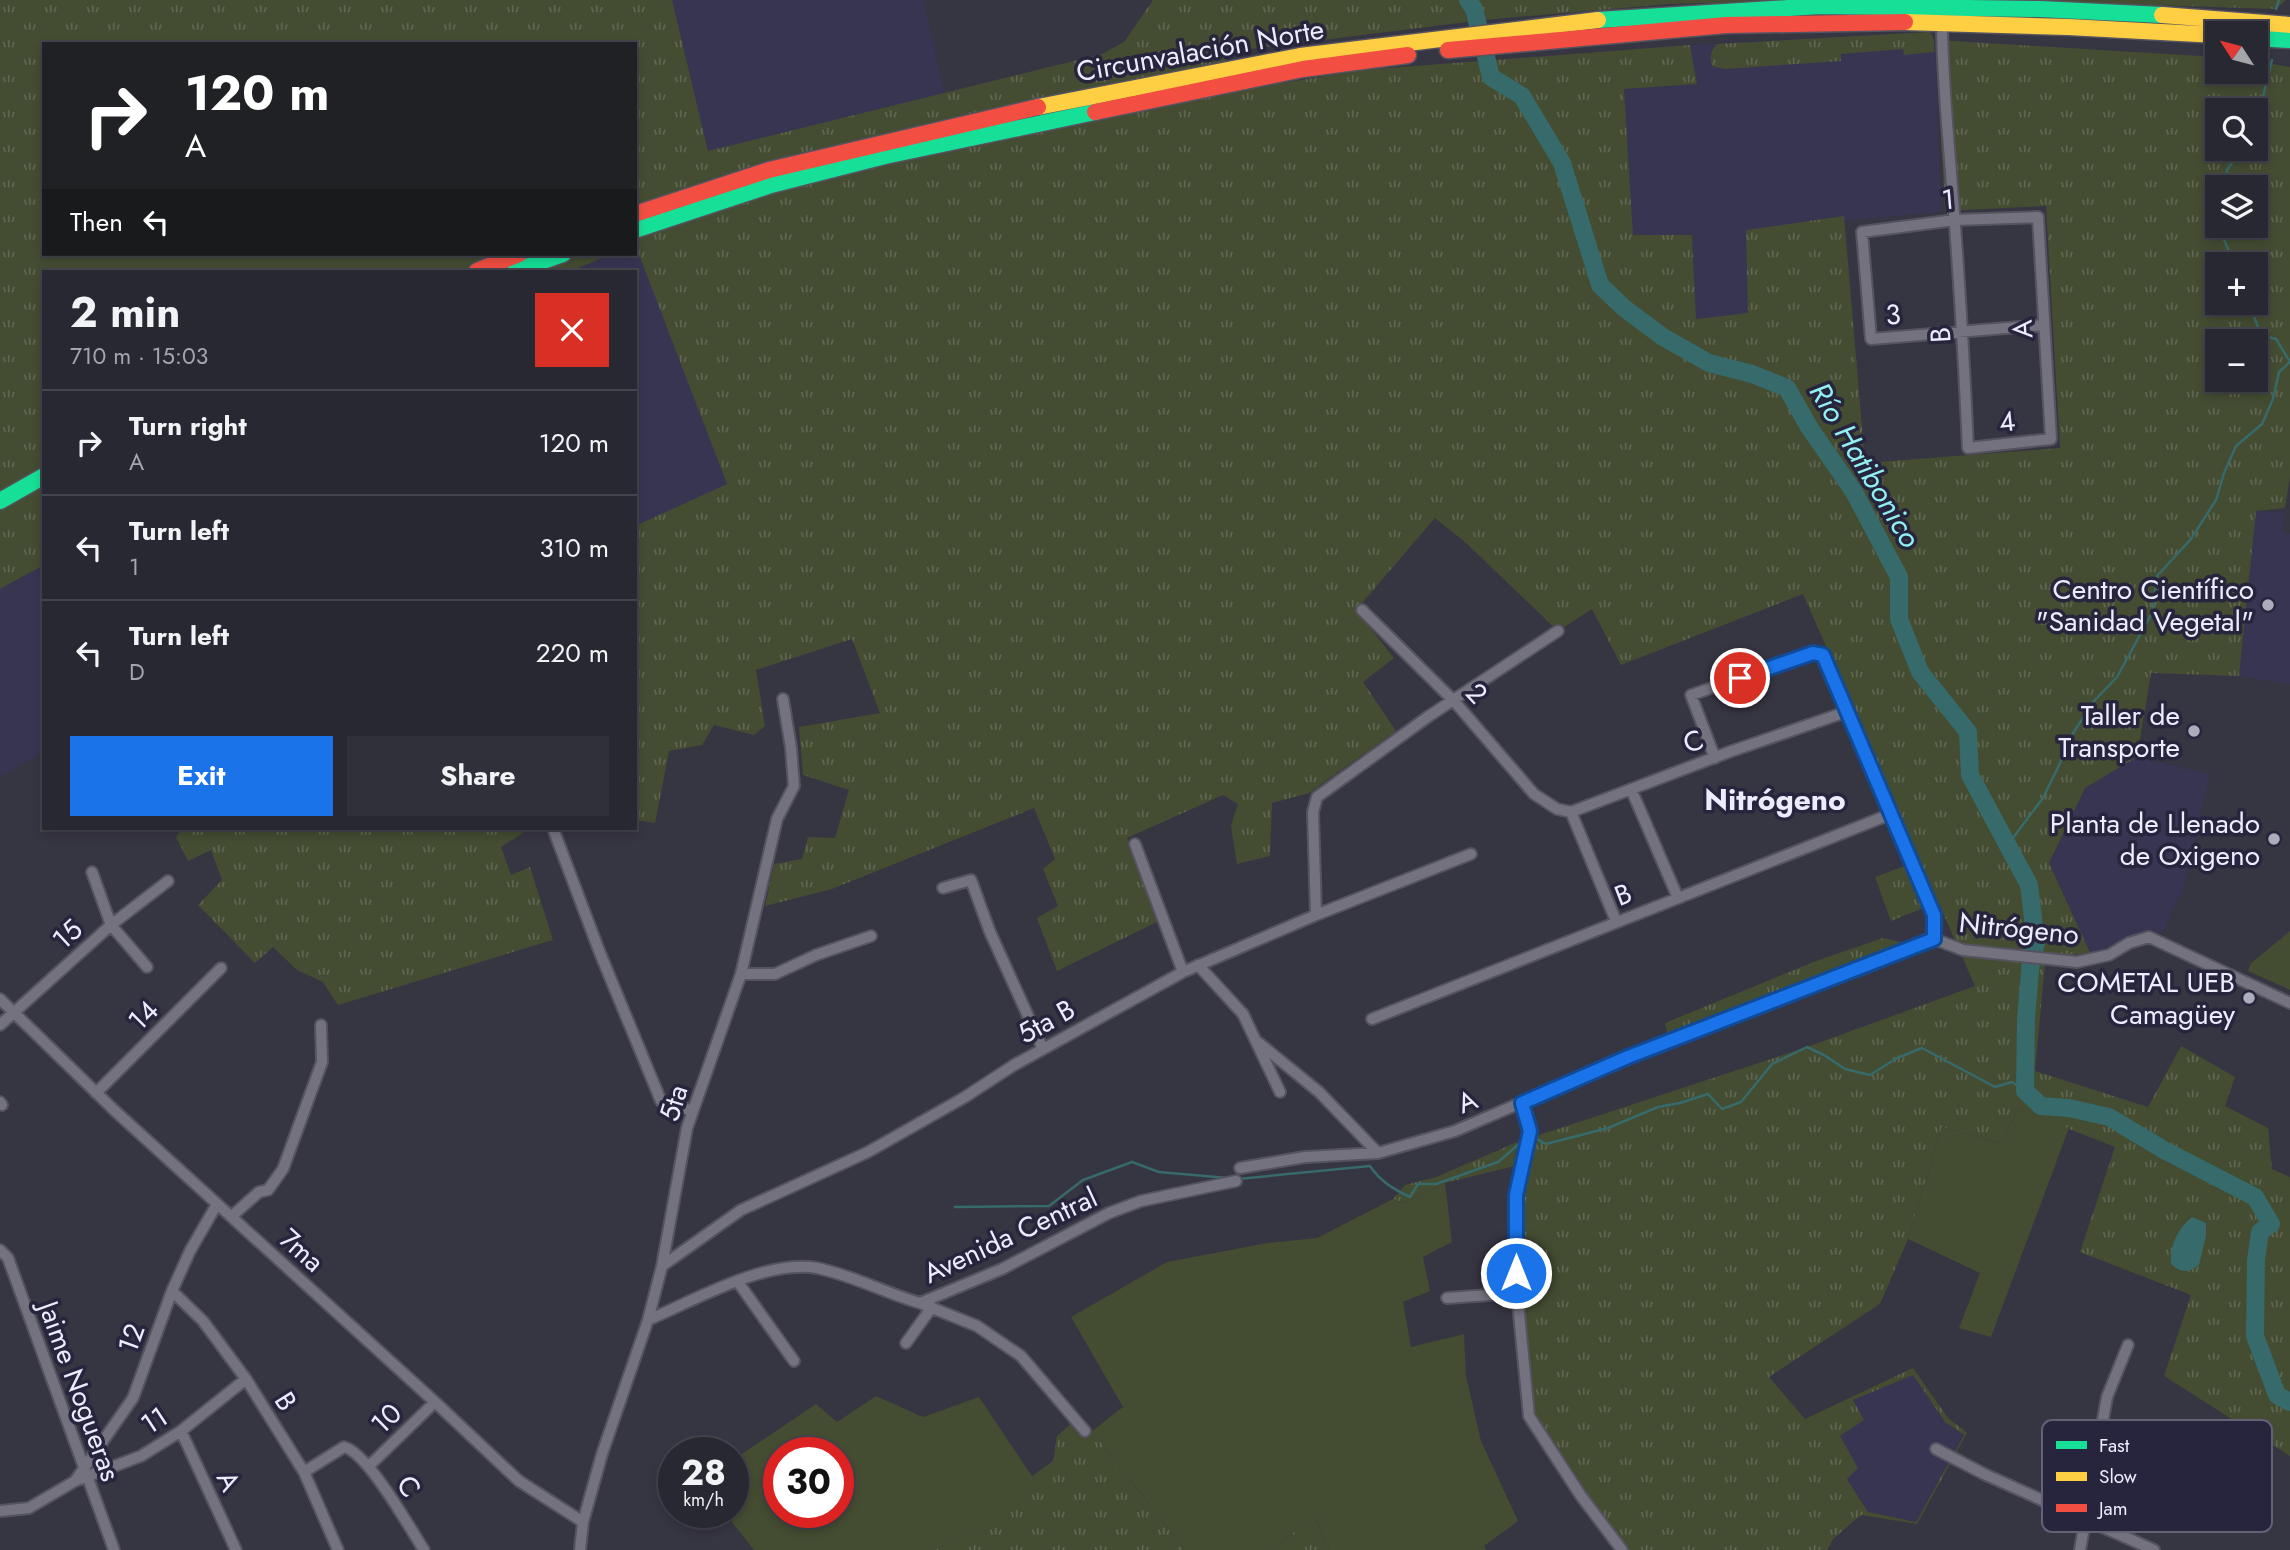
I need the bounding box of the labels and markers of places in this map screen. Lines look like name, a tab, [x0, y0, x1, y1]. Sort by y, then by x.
place label: Centro Científico "Sanidad Vegetal"	[2036, 569, 2254, 642]
marker: Centro Científico "Sanidad Vegetal"	[2260, 597, 2276, 613]
pin	[1710, 648, 1770, 708]
place label: Taller de Transporte	[2058, 695, 2180, 768]
marker: Taller de Transporte	[2186, 723, 2202, 739]
place label: Planta de Llenado de Oxigeno	[2050, 803, 2260, 876]
marker: Planta de Llenado de Oxigeno	[2266, 831, 2282, 847]
place label: COMETAL UEB Camagüey	[2057, 962, 2236, 1035]
marker: COMETAL UEB Camagüey	[2241, 990, 2257, 1006]

